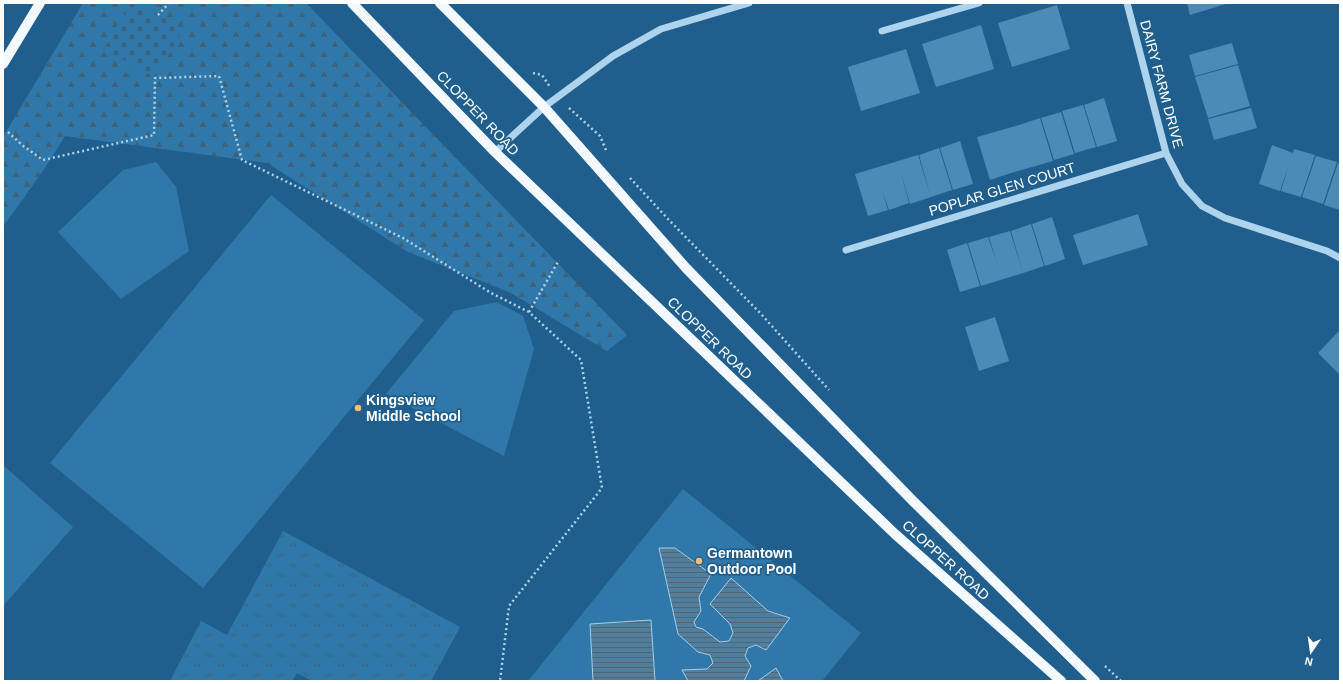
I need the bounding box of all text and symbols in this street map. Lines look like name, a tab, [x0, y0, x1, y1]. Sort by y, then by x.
street label: DAIRY FARM DRIVE	[1137, 18, 1187, 150]
street label: CLOPPER ROAD	[434, 67, 522, 159]
street label: POPLAR GLEN COURT	[927, 159, 1078, 219]
street label: CLOPPER ROAD	[664, 294, 756, 382]
place label: Kingsview Middle School	[366, 392, 461, 424]
marker: Kingsview Middle School	[353, 403, 363, 413]
street label: CLOPPER ROAD	[899, 517, 993, 603]
place label: Germantown Outdoor Pool	[707, 545, 796, 577]
marker: Germantown Outdoor Pool	[694, 556, 704, 566]
north arrow	[1291, 632, 1331, 672]
text: N	[1303, 655, 1314, 668]

